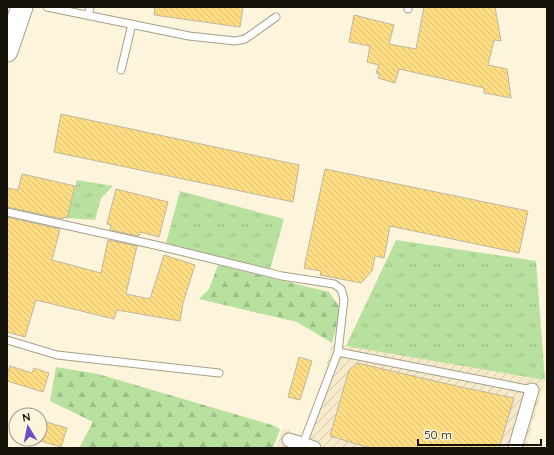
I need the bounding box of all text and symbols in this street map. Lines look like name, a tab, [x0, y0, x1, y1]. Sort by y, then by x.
north arrow	[8, 407, 48, 447]
text: N	[21, 410, 31, 425]
scale bar	[418, 421, 541, 447]
text: 50 m	[424, 427, 452, 442]

